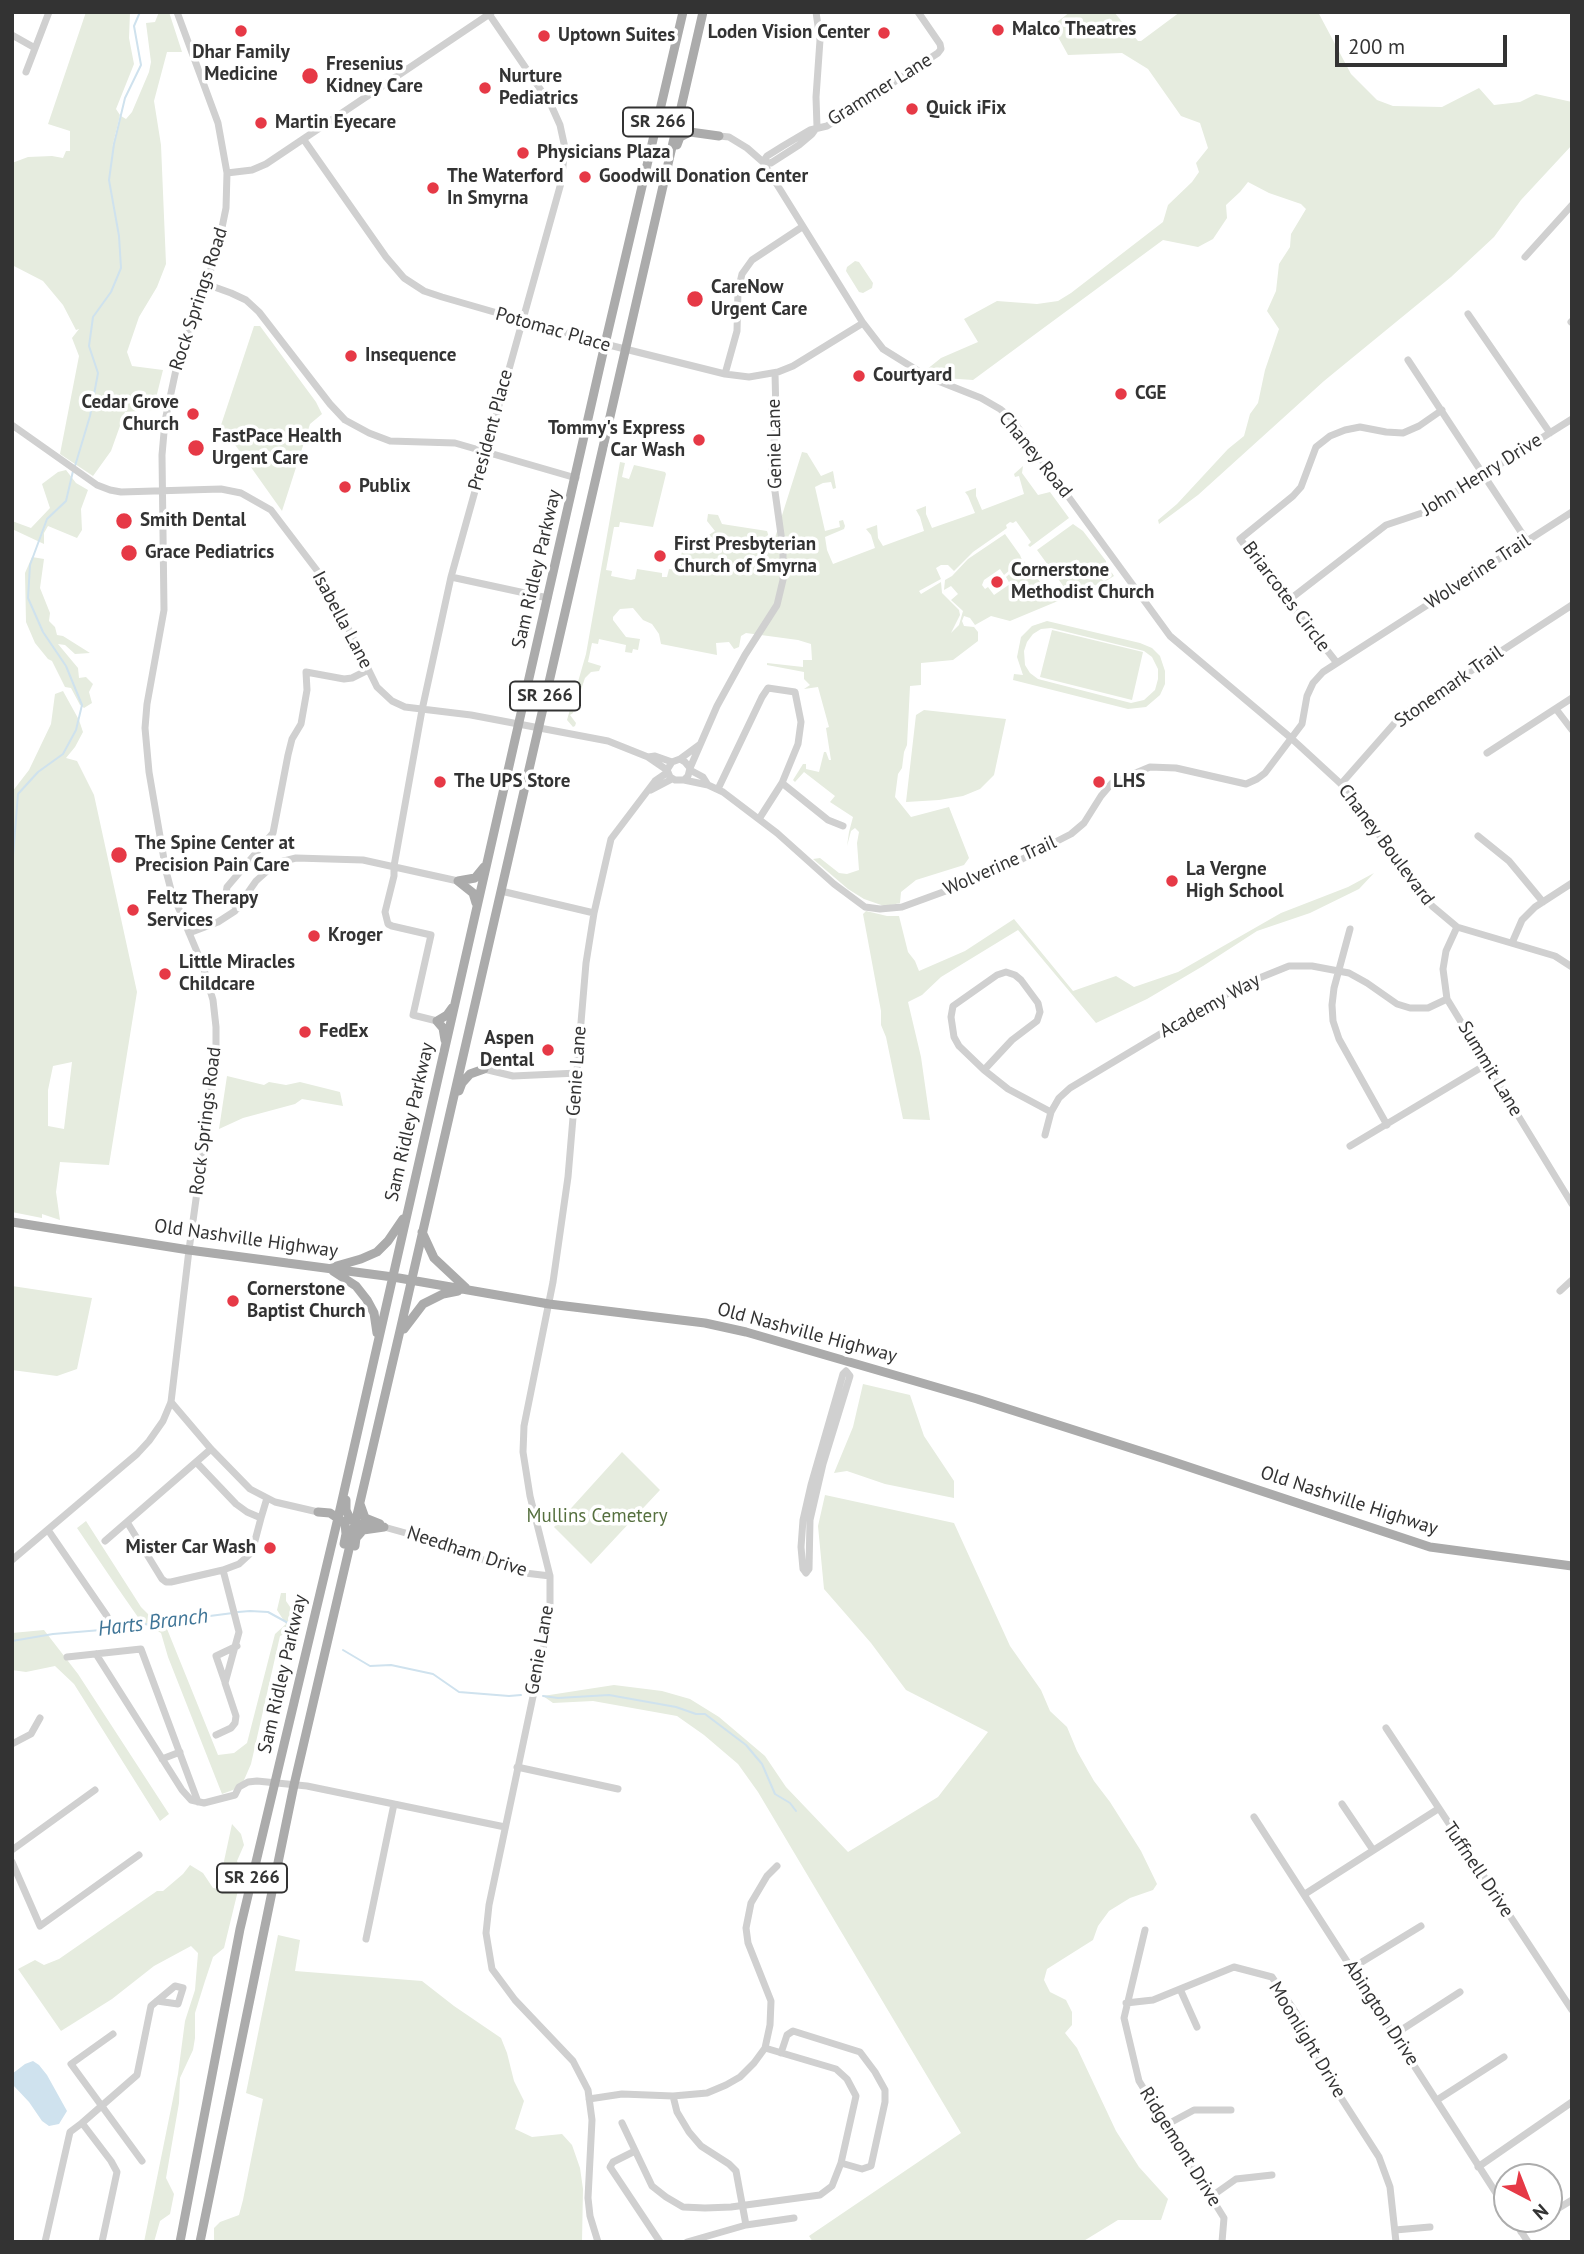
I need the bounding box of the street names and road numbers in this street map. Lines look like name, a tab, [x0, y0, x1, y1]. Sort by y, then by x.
street label: Grammer Lane	[824, 49, 936, 131]
road number: SR 266	[623, 107, 693, 136]
street label: Rock Springs Road	[165, 225, 233, 373]
street label: Potomac Place	[493, 303, 613, 357]
street label: President Place	[464, 367, 518, 493]
street label: Genie Lane	[763, 399, 787, 489]
street label: Chaney Road	[993, 407, 1077, 503]
street label: John Henry Drive	[1418, 429, 1546, 521]
street label: Sam Ridley Parkway	[508, 487, 566, 651]
street label: Wolverine Trail	[1421, 529, 1535, 615]
street label: Briarcotes Circle	[1237, 537, 1335, 657]
street label: Isabella Lane	[307, 567, 377, 673]
street label: Stonemark Trail	[1390, 641, 1508, 733]
road number: SR 266	[510, 682, 580, 710]
street label: Chaney Boulevard	[1333, 780, 1439, 910]
street label: Wolverine Trail	[940, 831, 1060, 901]
street label: Academy Way	[1156, 969, 1264, 1043]
street label: Summit Lane	[1453, 1017, 1527, 1121]
street label: Genie Lane	[562, 1025, 592, 1117]
street label: Sam Ridley Parkway	[381, 1040, 439, 1204]
street label: Rock Springs Road	[186, 1046, 226, 1196]
street label: Old Nashville Highway	[153, 1215, 339, 1263]
street label: Old Nashville Highway	[715, 1298, 899, 1368]
street label: Old Nashville Highway	[1257, 1462, 1441, 1540]
street label: Needham Drive	[404, 1522, 530, 1582]
street label: Sam Ridley Parkway	[254, 1592, 312, 1756]
street label: Genie Lane	[521, 1604, 559, 1696]
street label: Tuffnell Drive	[1438, 1818, 1518, 1922]
road number: SR 266	[217, 1864, 287, 1892]
street label: Abington Drive	[1338, 1956, 1424, 2070]
street label: Moonlight Drive	[1263, 1978, 1351, 2102]
street label: Ridgemont Drive	[1134, 2083, 1226, 2211]

